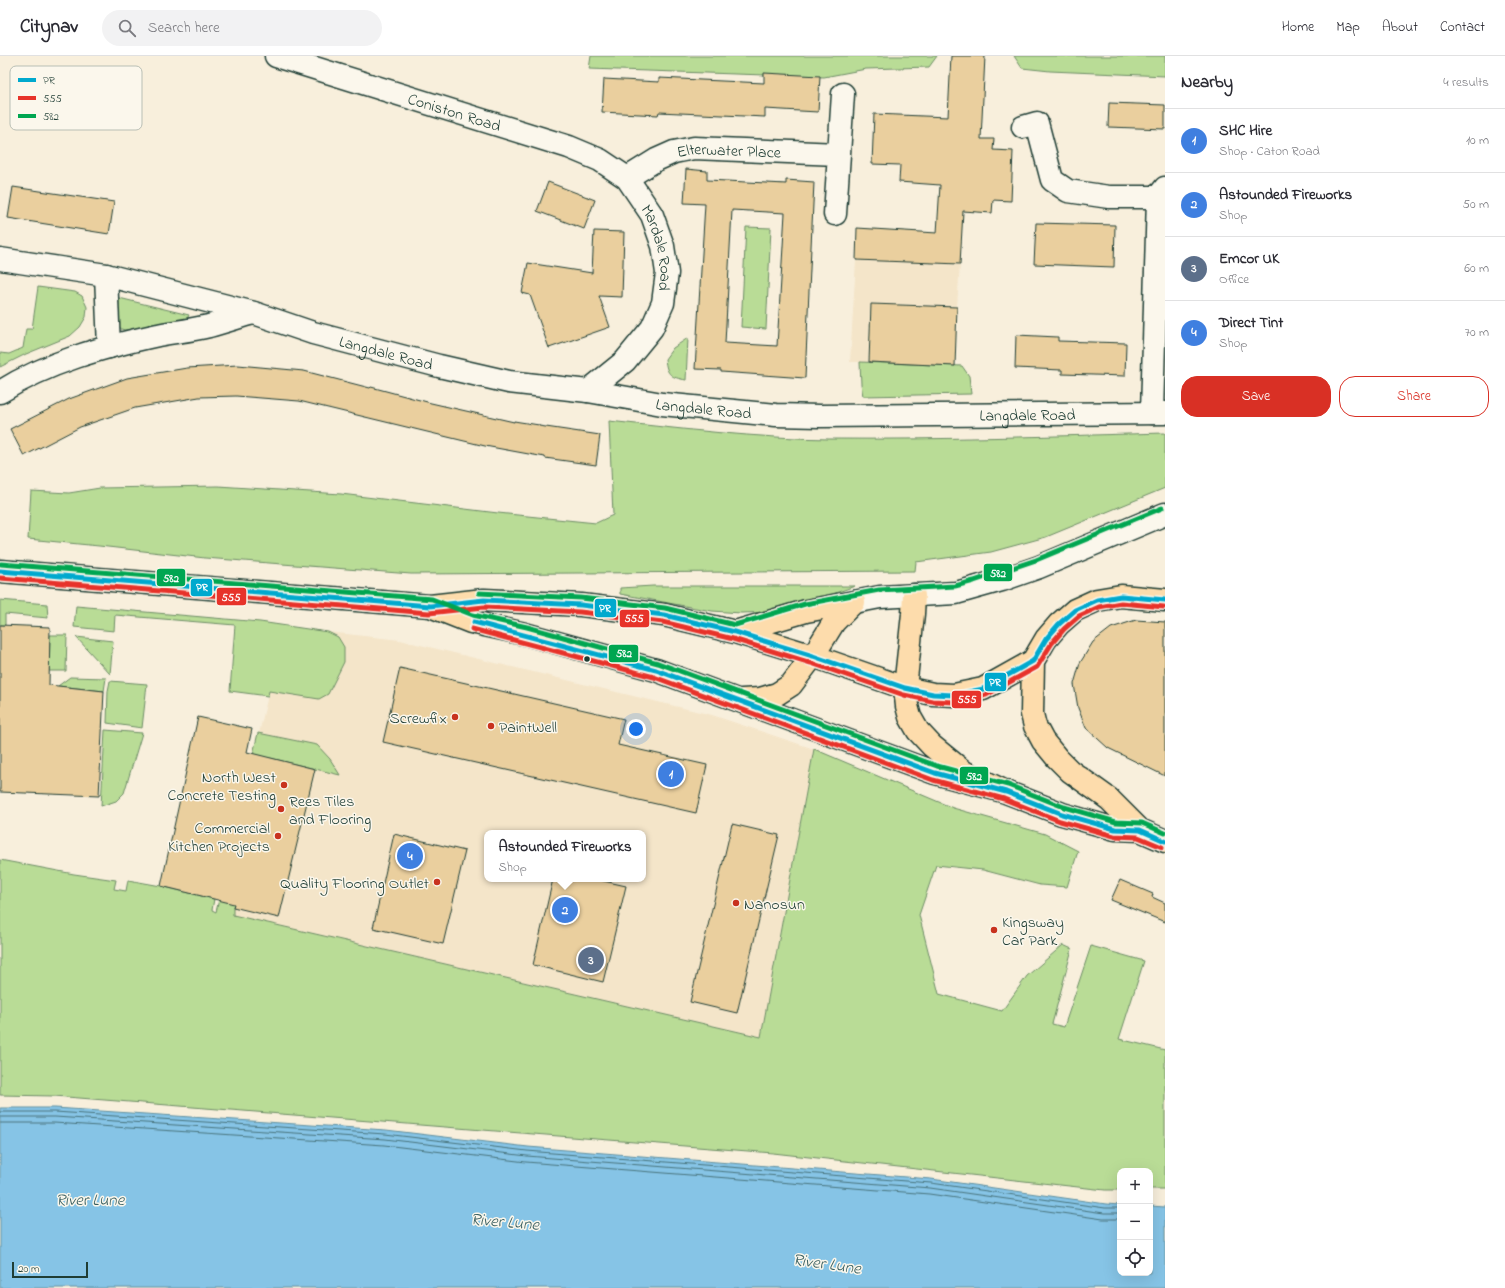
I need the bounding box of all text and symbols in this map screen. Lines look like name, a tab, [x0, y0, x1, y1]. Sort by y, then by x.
search box	[102, 10, 382, 46]
text: Citynav	[20, 14, 78, 41]
icon: search	[116, 17, 138, 39]
text: Search here	[148, 17, 220, 39]
text: Home	[1282, 17, 1314, 38]
text: Map	[1336, 17, 1360, 38]
text: About	[1382, 17, 1418, 38]
text: Contact	[1440, 17, 1485, 38]
legend	[10, 66, 142, 130]
text: Nearby	[1181, 70, 1233, 95]
text: PR	[43, 73, 56, 89]
text: 4 results	[1443, 73, 1489, 92]
street label: Coniston Road	[404, 88, 504, 139]
text: 555	[43, 91, 62, 107]
text: 582	[43, 109, 59, 125]
text: SHC Hire	[1219, 120, 1272, 142]
text: 1	[1192, 131, 1196, 150]
text: 10 m	[1466, 131, 1489, 150]
street label: Elterwater Place	[675, 138, 782, 166]
text: Shop · Caton Road	[1219, 142, 1320, 161]
text: Astounded Fireworks	[1219, 184, 1352, 206]
text: 2	[1191, 195, 1197, 214]
text: 50 m	[1463, 195, 1489, 214]
street label: Mardale Road	[634, 200, 677, 292]
text: Shop	[1219, 206, 1247, 225]
text: Emcor UK	[1219, 248, 1279, 270]
text: 3	[1191, 259, 1197, 278]
text: 60 m	[1464, 259, 1489, 278]
text: Office	[1219, 270, 1249, 289]
text: Direct Tint	[1219, 312, 1283, 334]
text: 4	[1191, 323, 1197, 342]
text: 70 m	[1465, 323, 1489, 342]
street label: Langdale Road	[336, 330, 435, 378]
text: Shop	[1219, 334, 1247, 353]
button: Save	[1181, 376, 1331, 417]
button: Share	[1339, 376, 1489, 417]
street label: Langdale Road	[654, 393, 753, 427]
street label: Langdale Road	[979, 404, 1076, 429]
line badge: 582	[983, 563, 1013, 582]
text: 582	[990, 566, 1006, 582]
line badge: 582	[156, 568, 186, 587]
text: 582	[163, 571, 179, 587]
line badge: PR	[190, 578, 213, 597]
text: PR	[195, 580, 209, 596]
line badge: 555	[216, 587, 247, 606]
text: 555	[222, 590, 241, 606]
line badge: PR	[594, 598, 617, 618]
text: PR	[598, 601, 612, 617]
line badge: 555	[619, 609, 650, 628]
text: 555	[625, 611, 644, 627]
line badge: 582	[608, 644, 639, 663]
text: 582	[616, 646, 632, 662]
unlabelled marker	[582, 654, 592, 664]
line badge: PR	[984, 672, 1007, 692]
text: PR	[988, 675, 1002, 691]
line badge: 555	[951, 690, 982, 709]
text: 555	[958, 692, 977, 708]
place label: Screwfix	[390, 707, 447, 731]
marker: Screwfix	[450, 712, 460, 722]
place label: PaintWell	[499, 716, 557, 740]
your location	[626, 719, 646, 739]
marker: PaintWell	[486, 721, 496, 731]
pin: 1	[658, 759, 684, 789]
place label: North West Concrete Testing	[167, 766, 277, 808]
line badge: 582	[959, 766, 989, 785]
text: 582	[966, 769, 982, 785]
marker: North West Concrete Testing	[279, 780, 289, 790]
place label: Rees Tiles and Flooring	[289, 790, 371, 832]
marker: Rees Tiles and Flooring	[276, 804, 286, 814]
place label: Commercial Kitchen Projects	[168, 817, 270, 859]
popup	[484, 830, 646, 882]
marker: Commercial Kitchen Projects	[273, 831, 283, 841]
text: Astounded Fireworks	[498, 836, 632, 858]
pin: 4	[397, 841, 423, 871]
text: Shop	[498, 858, 527, 877]
place label: Quality Flooring Outlet	[280, 872, 430, 896]
marker: Quality Flooring Outlet	[432, 877, 442, 887]
place label: Nanosun	[744, 893, 805, 917]
pin: 2	[552, 895, 578, 925]
marker: Nanosun	[731, 898, 741, 908]
place label: Kingsway Car Park	[1002, 911, 1064, 953]
marker: Kingsway Car Park	[989, 925, 999, 935]
pin: 3	[578, 945, 604, 975]
map controls	[1117, 1168, 1153, 1276]
button: +	[1117, 1168, 1153, 1204]
water label: River Lune	[56, 1188, 126, 1213]
button: −	[1117, 1204, 1153, 1240]
water label: River Lune	[470, 1207, 542, 1238]
button: locate	[1117, 1240, 1153, 1276]
water label: River Lune	[791, 1247, 864, 1282]
scale bar	[12, 1260, 88, 1279]
text: 20 m	[18, 1261, 40, 1277]

